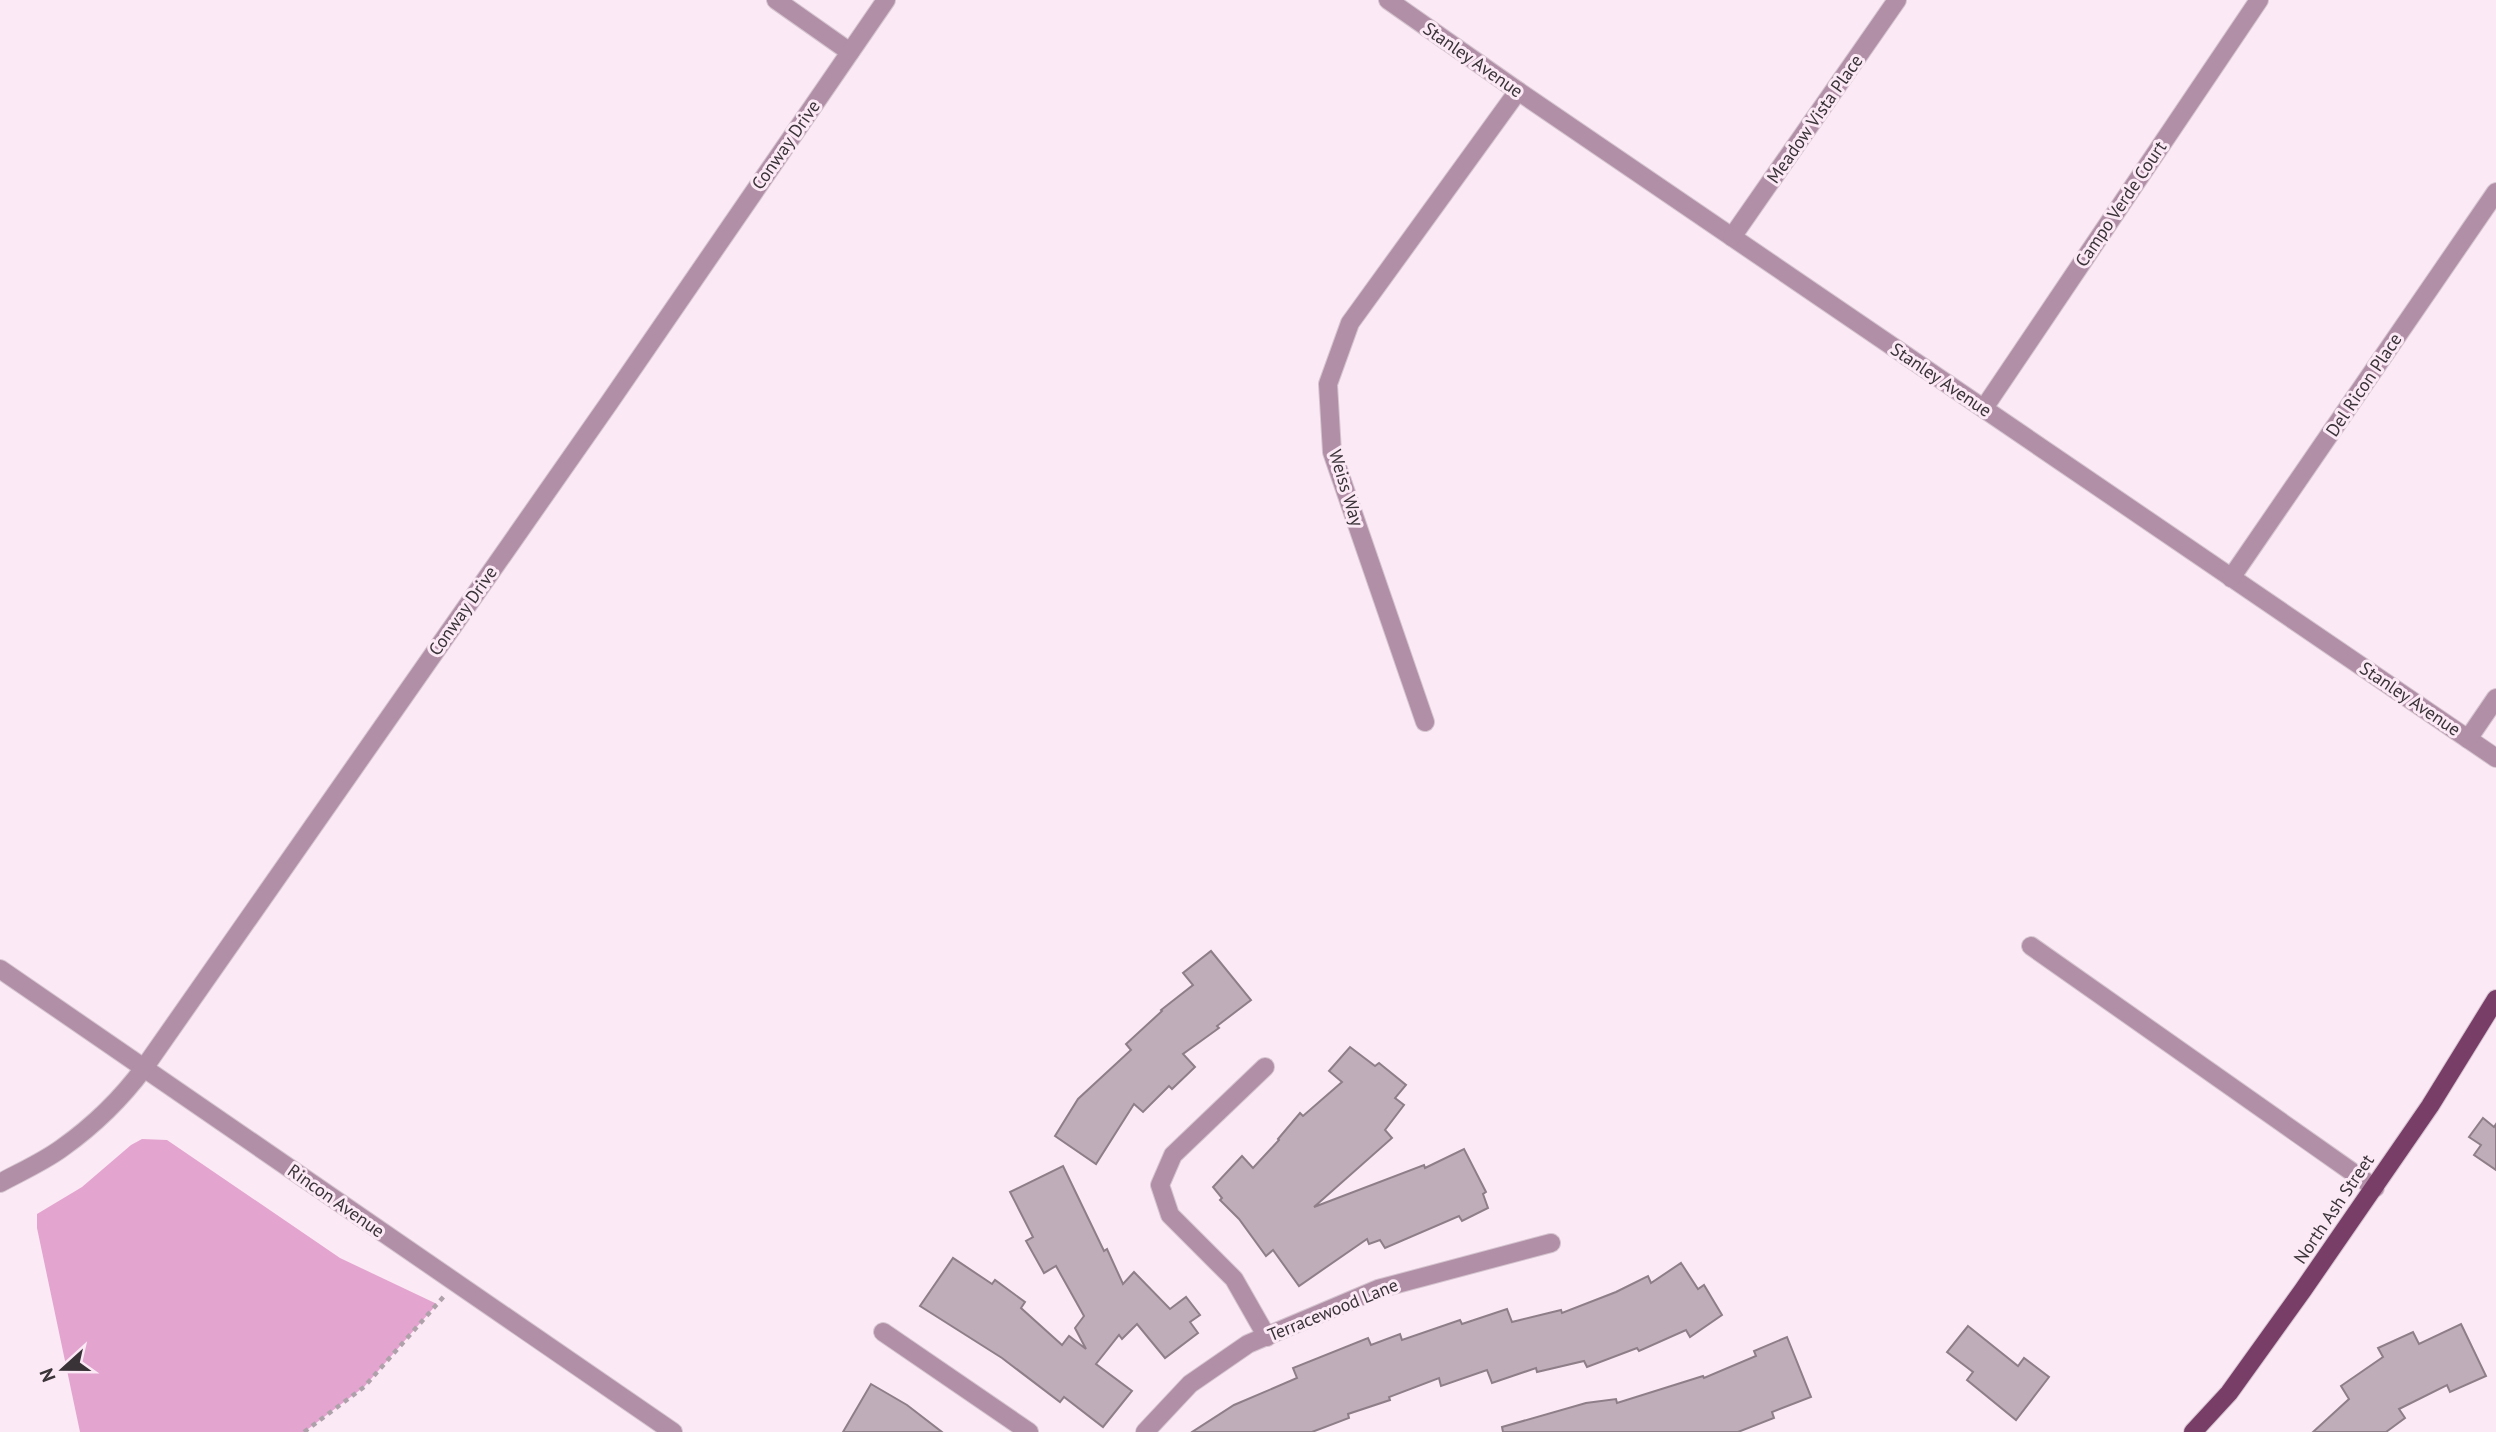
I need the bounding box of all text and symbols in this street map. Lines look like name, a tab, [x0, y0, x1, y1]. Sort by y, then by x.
street label: Stanley Avenue	[1419, 17, 1528, 102]
street label: Meadow Vista Place	[1762, 50, 1868, 188]
street label: Conway Drive	[746, 95, 825, 194]
street label: Campo Verde Court	[2070, 136, 2171, 271]
street label: Del Ricon Place	[2321, 329, 2407, 441]
street label: Stanley Avenue	[1887, 337, 1996, 422]
street label: Weiss Way	[1324, 447, 1369, 530]
street label: Conway Drive	[423, 561, 502, 660]
street label: Stanley Avenue	[2356, 656, 2465, 741]
street label: North Ash Street	[2288, 1150, 2379, 1268]
street label: Rincon Avenue	[283, 1159, 389, 1242]
street label: Terracewood Lane	[1264, 1273, 1401, 1346]
north arrow	[28, 1334, 98, 1404]
text: N	[34, 1365, 61, 1385]

